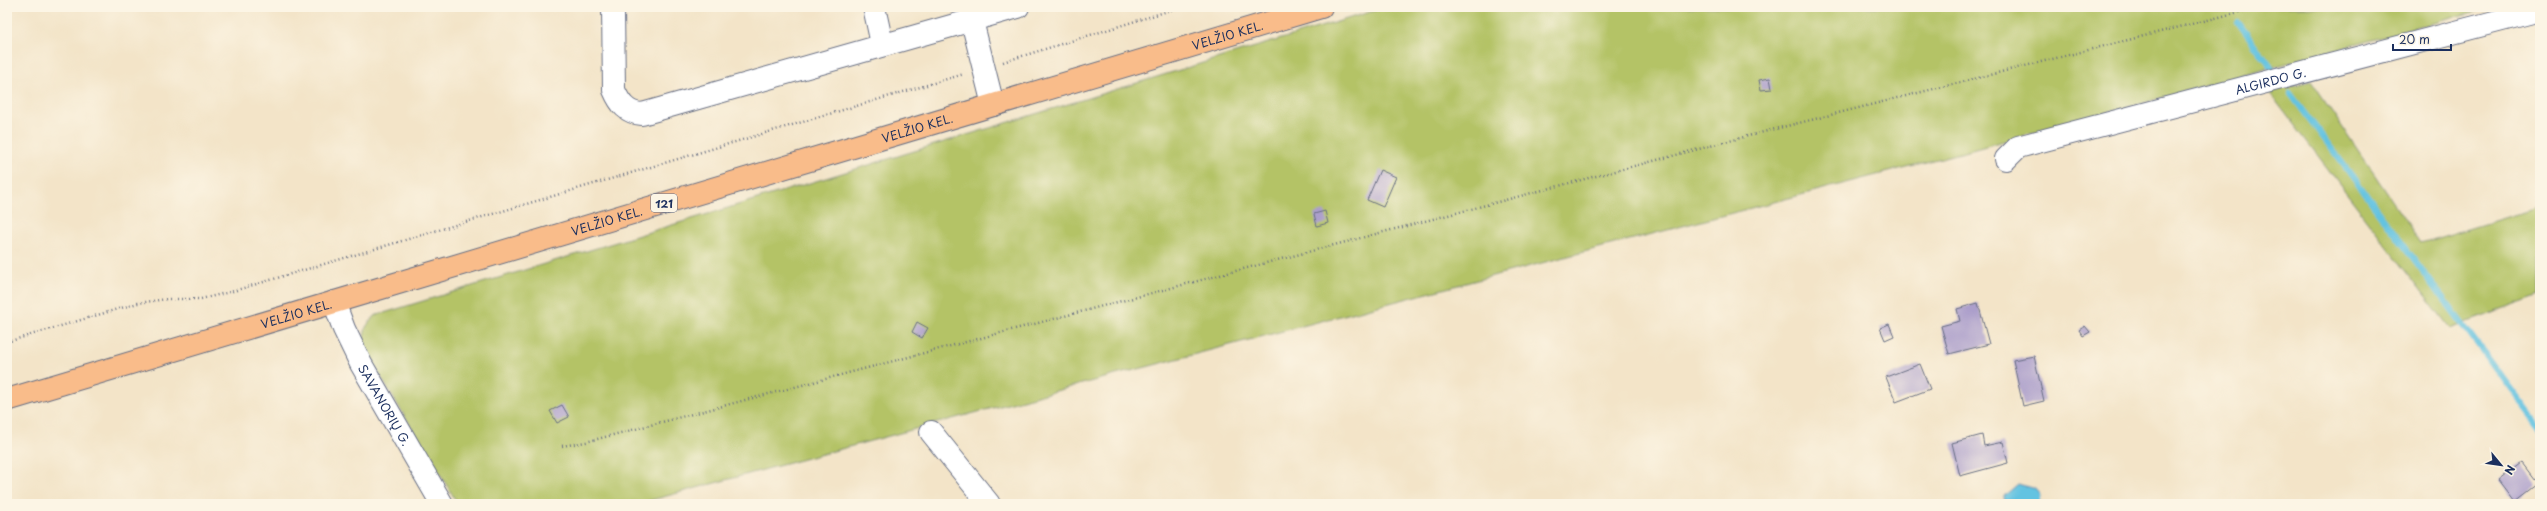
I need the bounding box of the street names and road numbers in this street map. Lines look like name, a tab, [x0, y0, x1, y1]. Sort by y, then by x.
street label: VELŽIO KEL.	[1190, 16, 1265, 54]
street label: ALGIRDO G.	[2233, 63, 2308, 99]
street label: VELŽIO KEL.	[879, 109, 955, 147]
road number: 121	[651, 194, 677, 212]
street label: VELŽIO KEL.	[569, 201, 644, 240]
street label: VELŽIO KEL.	[259, 294, 334, 333]
street label: SAVANORIŲ G.	[354, 361, 415, 449]

